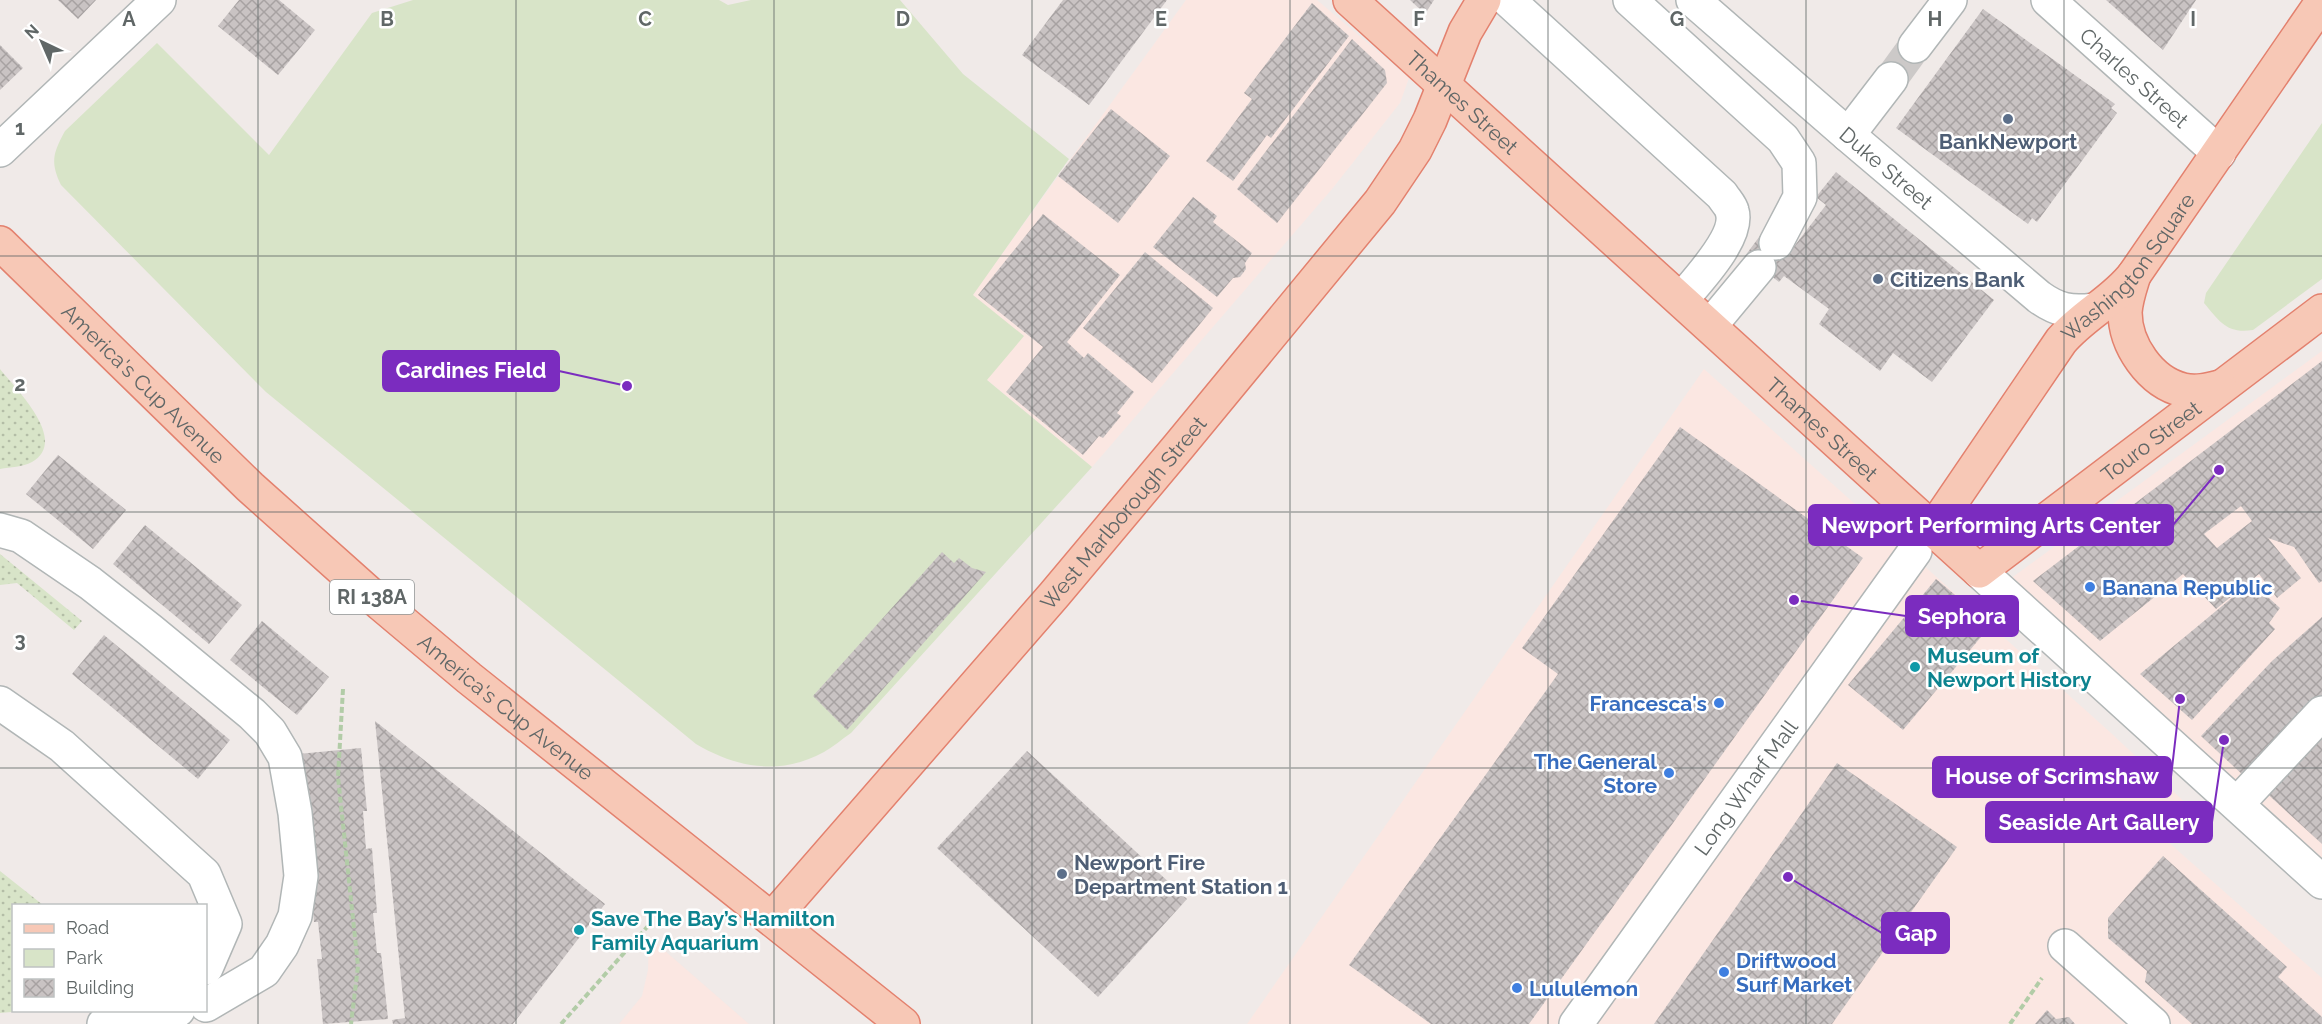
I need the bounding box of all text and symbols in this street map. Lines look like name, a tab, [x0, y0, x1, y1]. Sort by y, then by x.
text: A	[122, 7, 136, 31]
text: B	[380, 7, 394, 31]
text: C	[638, 7, 652, 31]
text: D	[896, 7, 910, 31]
text: E	[1155, 7, 1167, 31]
text: F	[1413, 7, 1425, 31]
text: G	[1670, 7, 1684, 31]
text: H	[1928, 7, 1942, 31]
text: I	[2190, 7, 2196, 31]
north arrow	[12, 12, 72, 72]
text: N	[21, 20, 43, 43]
street label: Charles Street	[2075, 22, 2194, 132]
street label: Thames Street	[1402, 45, 1523, 159]
marker: BankNewport	[2001, 112, 2015, 126]
text: 1	[15, 116, 25, 140]
street label: Duke Street	[1835, 121, 1938, 214]
place label: BankNewport	[1939, 129, 2077, 154]
street label: Washington Square	[2056, 188, 2199, 346]
place label: Citizens Bank	[1890, 267, 2025, 292]
marker: Citizens Bank	[1871, 272, 1885, 286]
street label: America's Cup Avenue	[57, 298, 231, 469]
callout: Cardines Field	[383, 351, 559, 391]
text: Cardines Field	[395, 357, 547, 383]
text: 2	[14, 372, 26, 396]
street label: Thames Street	[1761, 372, 1883, 486]
street label: Touro Street	[2096, 395, 2206, 487]
street label: West Marlborough Street	[1035, 411, 1211, 614]
callout: Newport Performing Arts Center	[1809, 505, 2173, 545]
text: Newport Performing Arts Center	[1821, 512, 2161, 538]
place label: Banana Republic	[2102, 575, 2273, 600]
road number: RI 138A	[330, 580, 414, 614]
marker: Banana Republic	[2083, 580, 2097, 594]
callout: Sephora	[1906, 596, 2018, 636]
text: Sephora	[1918, 603, 2006, 629]
text: 3	[14, 628, 26, 652]
street label: America's Cup Avenue	[413, 628, 599, 785]
place label: Museum of Newport History	[1927, 643, 2092, 692]
marker: Museum of Newport History	[1908, 660, 1922, 674]
place label: Francesca's	[1589, 691, 1707, 716]
marker: Francesca's	[1712, 696, 1726, 710]
street label: Long Wharf Mall	[1689, 715, 1803, 860]
place label: The General Store	[1534, 749, 1657, 798]
callout: House of Scrimshaw	[1933, 757, 2171, 797]
text: House of Scrimshaw	[1945, 763, 2160, 789]
marker: The General Store	[1662, 766, 1676, 780]
callout: Seaside Art Gallery	[1986, 802, 2212, 842]
text: Seaside Art Gallery	[1998, 809, 2200, 835]
place label: Newport Fire Department Station 1	[1074, 850, 1288, 899]
marker: Newport Fire Department Station 1	[1055, 867, 1069, 881]
legend	[12, 904, 207, 1012]
place label: Save The Bay’s Hamilton Family Aquarium	[591, 906, 835, 955]
callout: Gap	[1882, 913, 1949, 953]
text: Road	[66, 917, 109, 938]
text: Gap	[1895, 920, 1937, 946]
marker: Save The Bay’s Hamilton Family Aquarium	[572, 923, 586, 937]
text: Park	[66, 947, 103, 968]
place label: Driftwood Surf Market	[1736, 948, 1852, 997]
marker: Driftwood Surf Market	[1717, 965, 1731, 979]
place label: Lululemon	[1529, 976, 1638, 1001]
text: Building	[66, 977, 134, 998]
marker: Lululemon	[1510, 981, 1524, 995]

